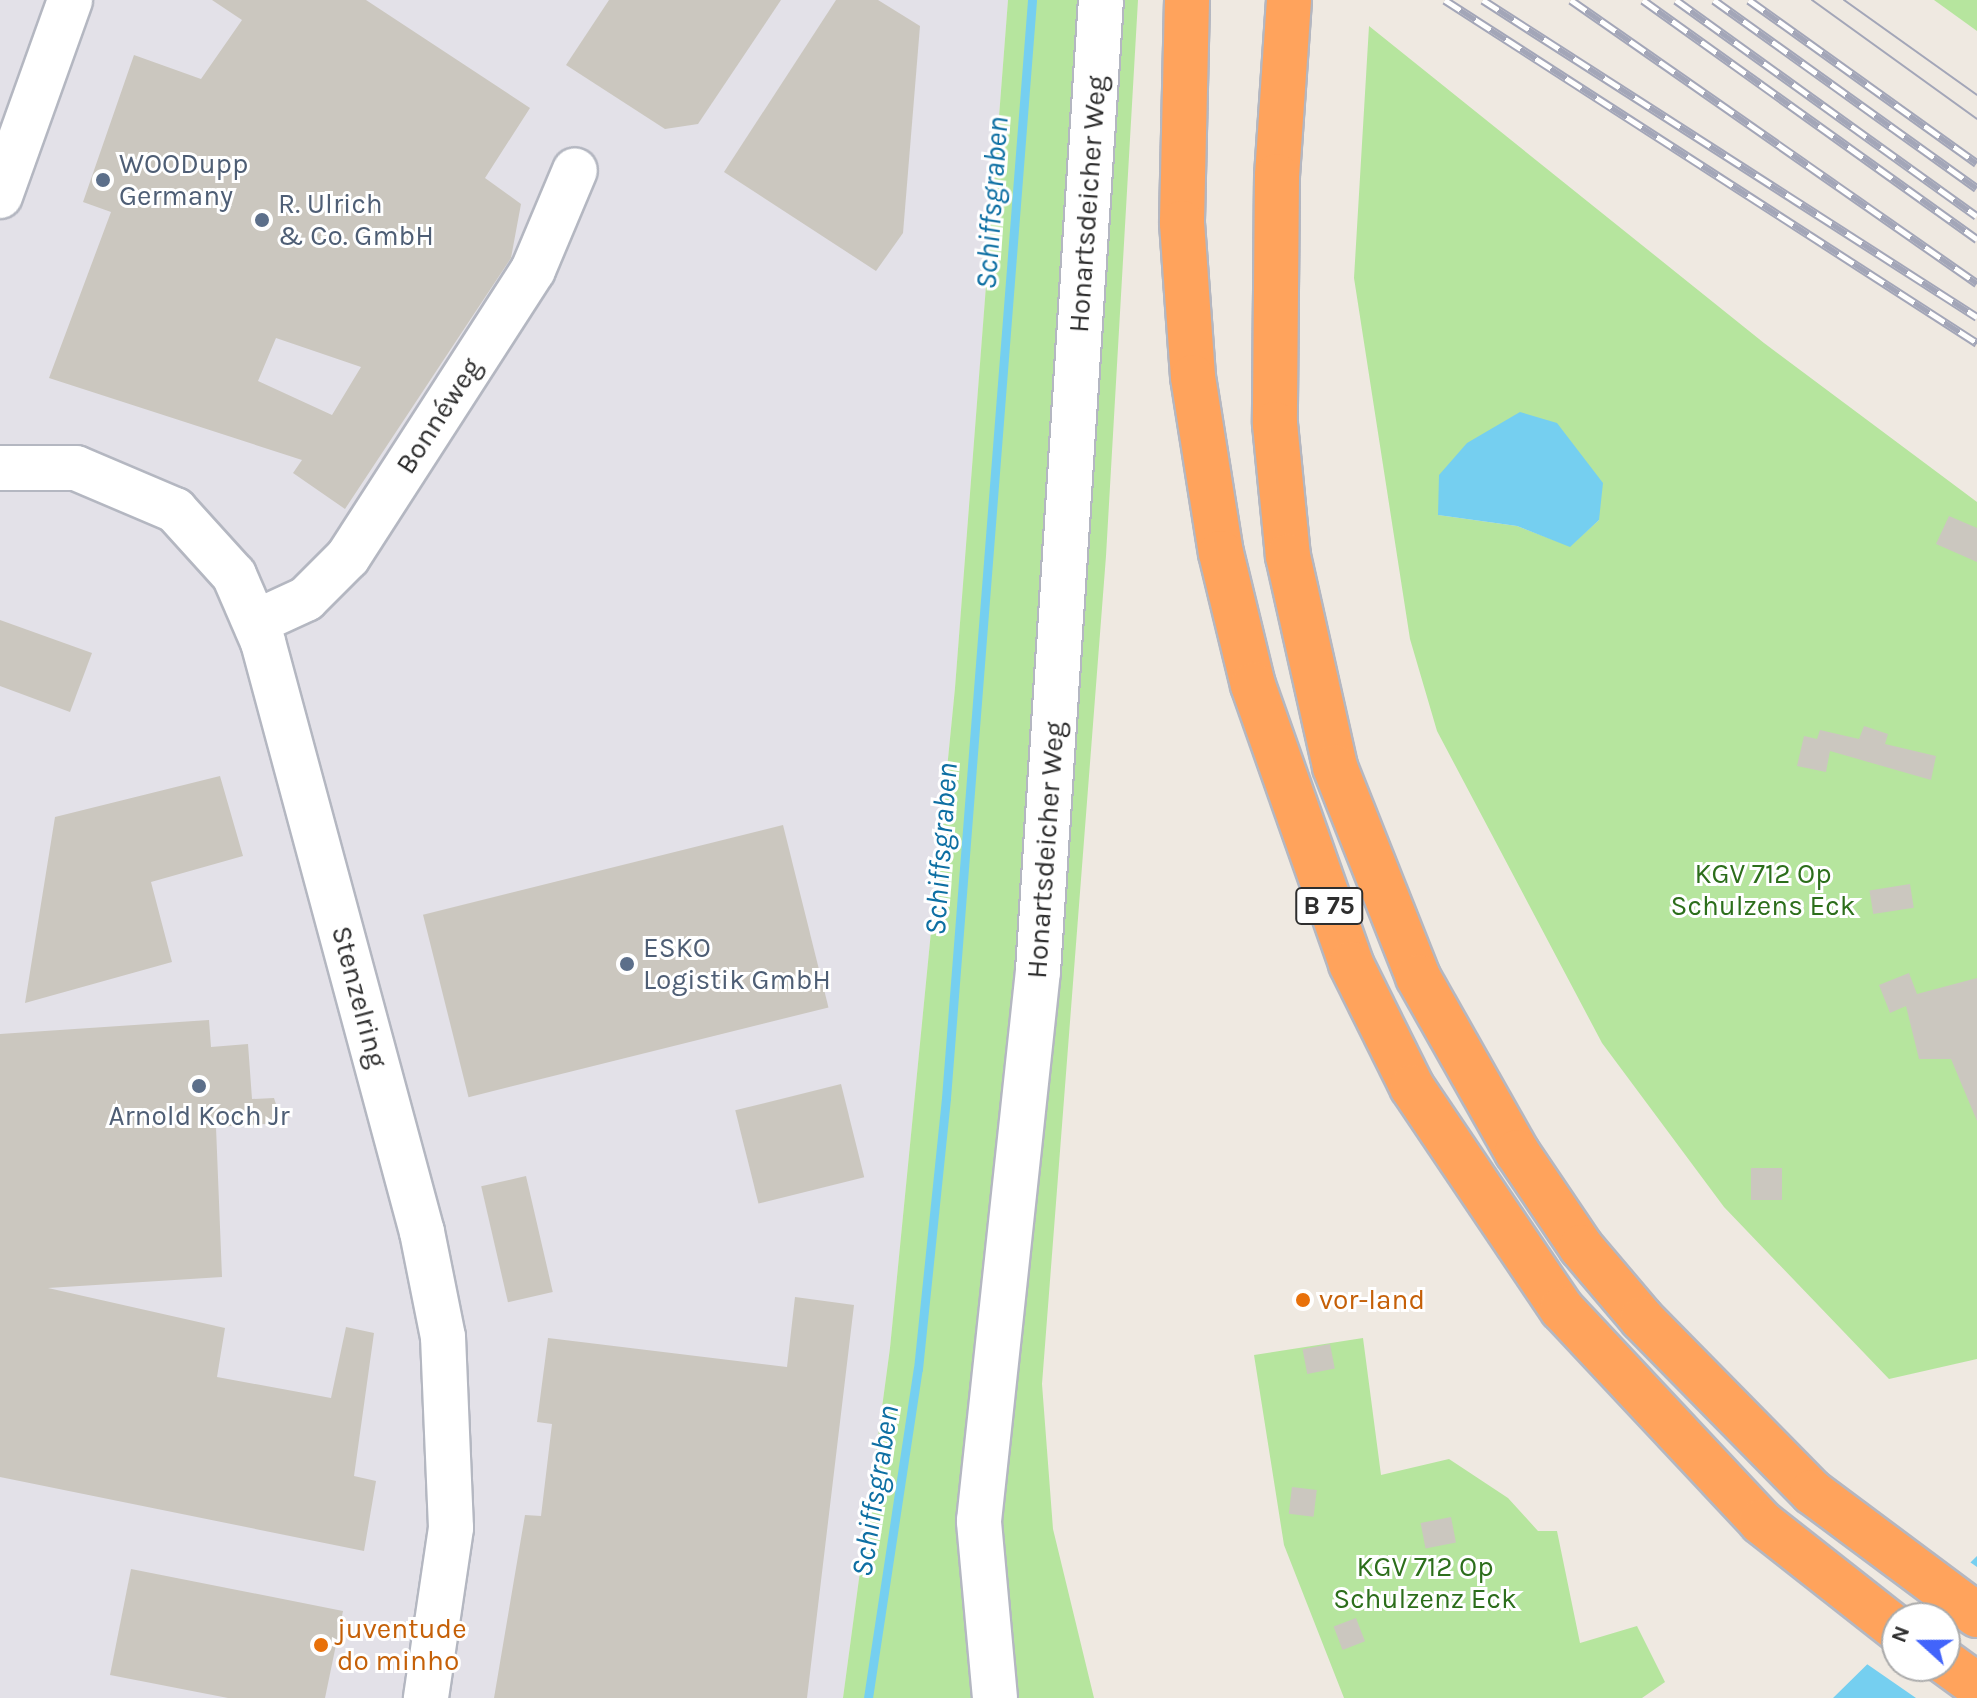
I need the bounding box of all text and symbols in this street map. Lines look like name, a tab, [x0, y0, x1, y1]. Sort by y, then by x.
street label: Honartsdeicher Weg	[1062, 74, 1114, 334]
water label: Schiffsgraben	[968, 115, 1016, 291]
place label: WOODupp Germany	[119, 147, 248, 213]
marker: WOODupp Germany	[94, 171, 112, 189]
place label: R. Ulrich & Co. GmbH	[278, 187, 434, 253]
marker: R. Ulrich & Co. GmbH	[253, 211, 271, 229]
street label: Bonnéweg	[389, 352, 489, 480]
street label: Honartsdeicher Weg	[1020, 720, 1072, 980]
water label: Schiffsgraben	[917, 761, 965, 937]
park label: KGV 712 Op Schulzens Eck	[1671, 857, 1855, 923]
road number: B 75	[1295, 884, 1363, 928]
street label: Stenzelring	[324, 922, 394, 1072]
place label: ESKO Logistik GmbH	[643, 931, 831, 997]
marker: ESKO Logistik GmbH	[618, 955, 636, 973]
marker: Arnold Koch Jr	[190, 1077, 208, 1095]
place label: Arnold Koch Jr	[108, 1099, 290, 1133]
place label: vor-land	[1319, 1283, 1425, 1317]
marker: vor-land	[1294, 1291, 1312, 1309]
water label: Schiffsgraben	[844, 1403, 906, 1579]
park label: KGV 712 Op Schulzenz Eck	[1333, 1550, 1517, 1616]
north arrow	[1881, 1602, 1961, 1682]
place label: juventude do minho	[337, 1612, 467, 1678]
text: N	[1885, 1622, 1915, 1646]
marker: juventude do minho	[312, 1636, 330, 1654]

